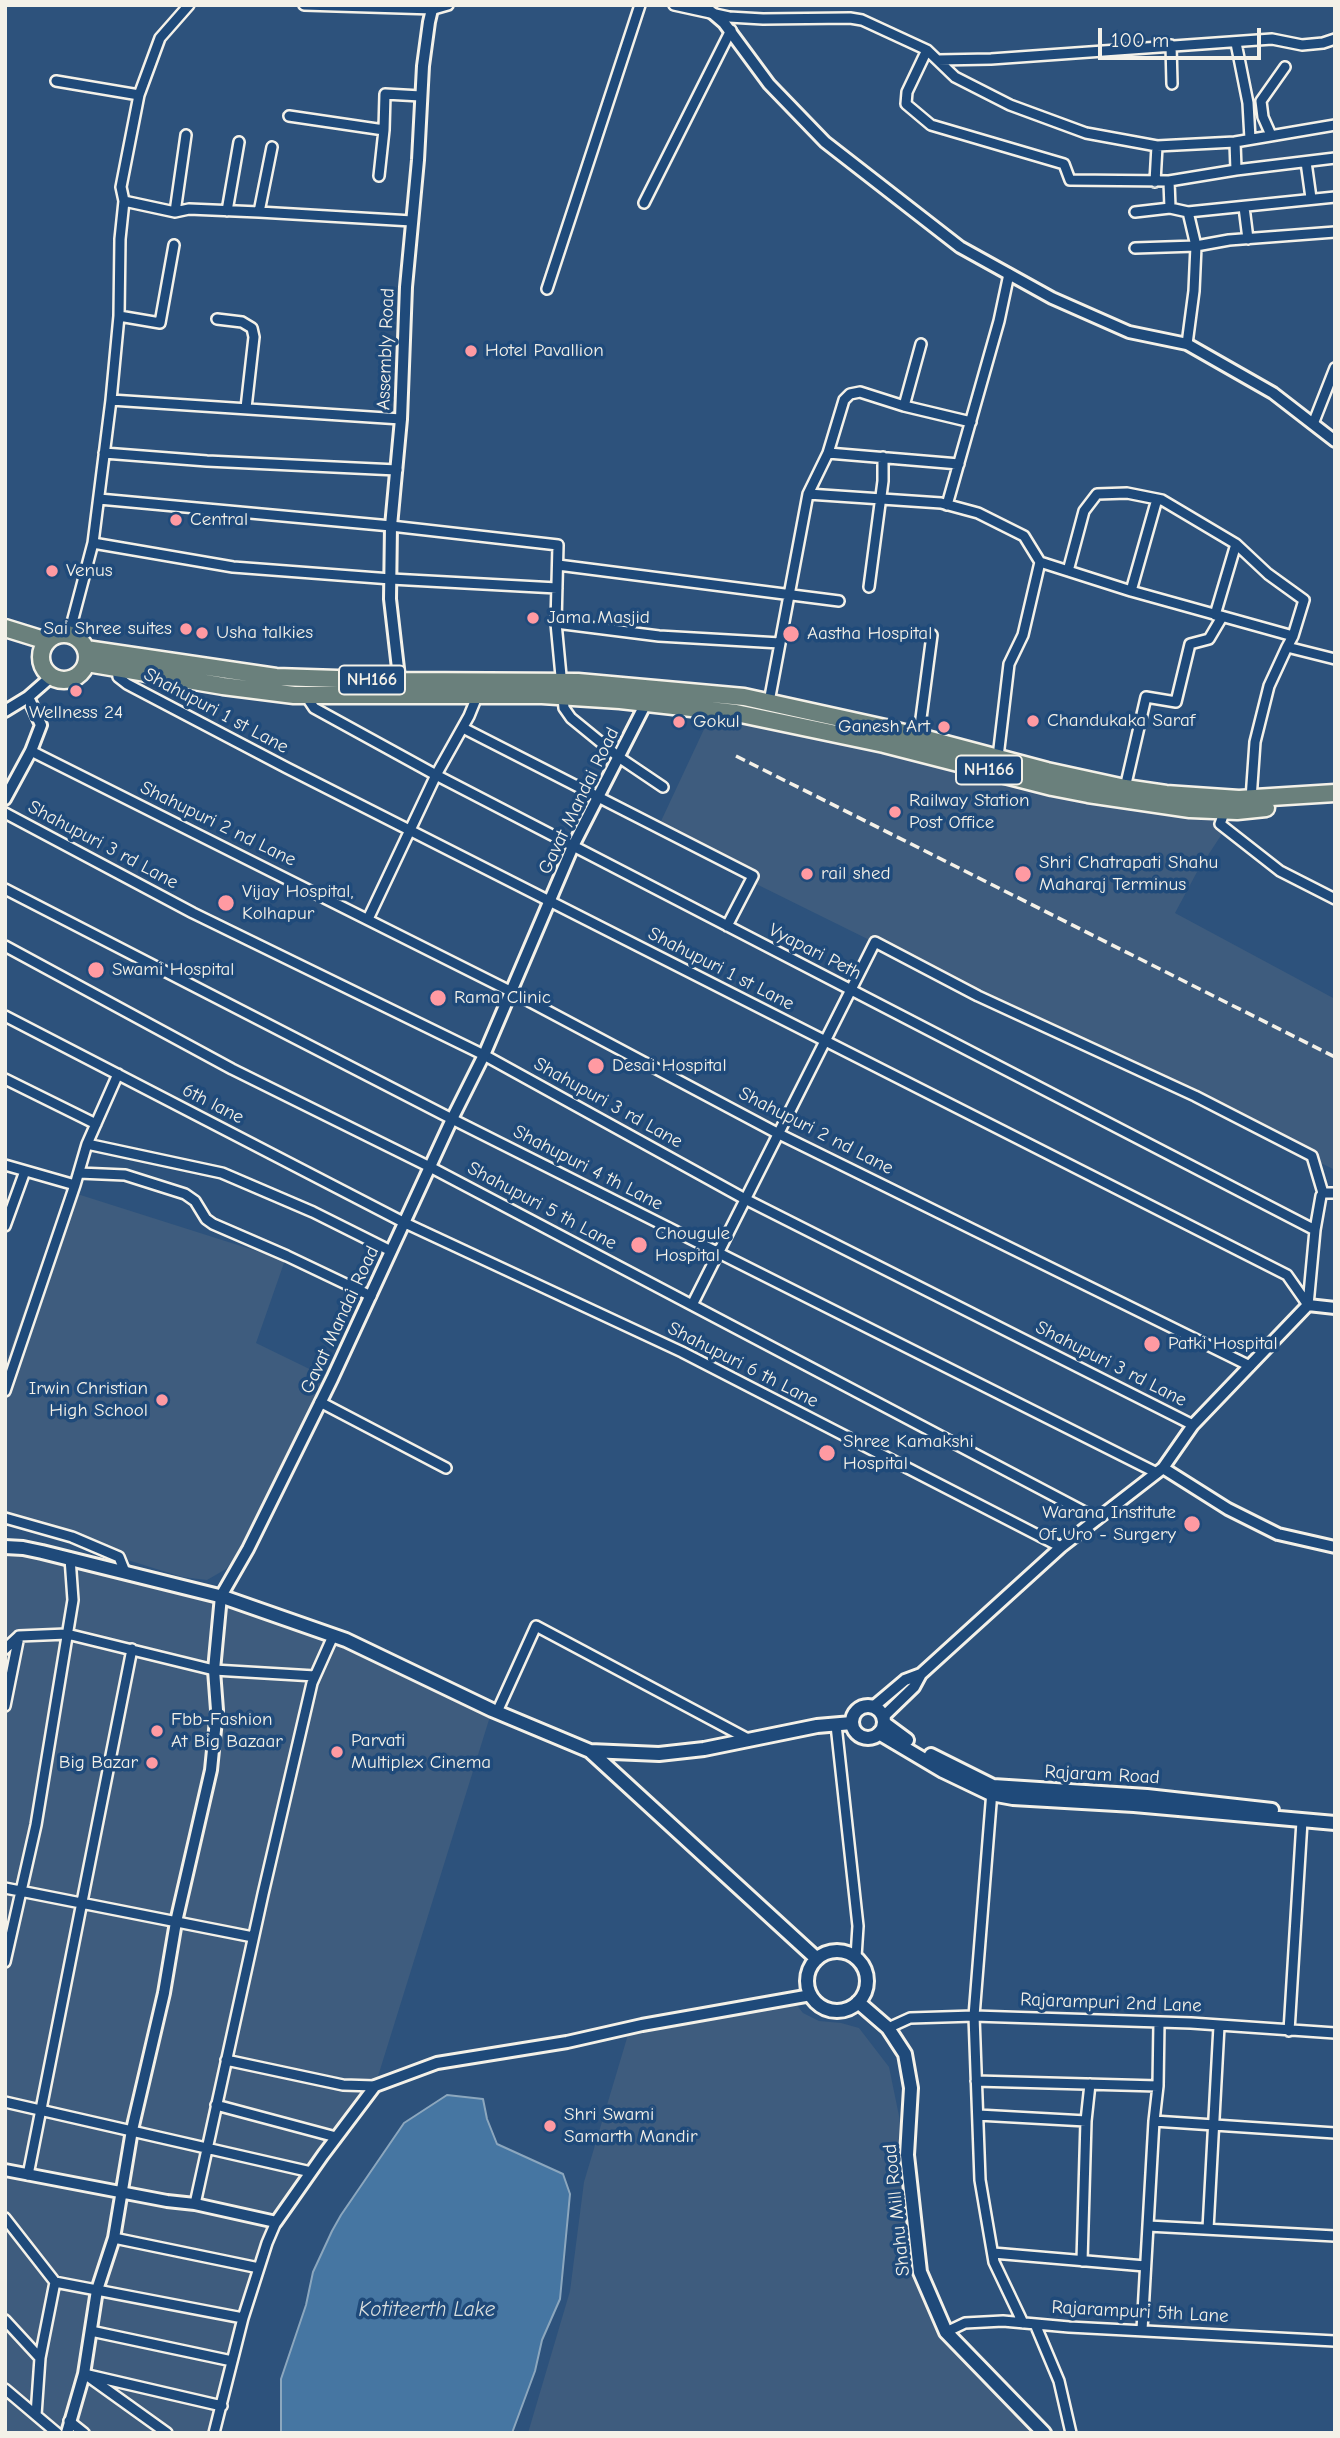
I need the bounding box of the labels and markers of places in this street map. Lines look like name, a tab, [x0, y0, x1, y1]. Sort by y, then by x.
place label: Hotel Pavallion	[485, 340, 604, 362]
marker: Hotel Pavallion	[463, 343, 479, 359]
place label: Central	[190, 509, 248, 531]
marker: Central	[168, 512, 184, 528]
place label: Venus	[66, 560, 113, 582]
marker: Venus	[44, 563, 60, 579]
place label: Jama Masjid	[547, 607, 650, 629]
marker: Jama Masjid	[525, 610, 541, 626]
place label: Sai Shree suites	[44, 618, 172, 640]
marker: Sai Shree suites	[178, 621, 194, 637]
place label: Usha talkies	[216, 622, 313, 644]
place label: Aastha Hospital	[807, 623, 932, 645]
marker: Aastha Hospital	[781, 624, 801, 644]
marker: Usha talkies	[194, 625, 210, 641]
marker: Wellness 24	[68, 683, 84, 699]
place label: Wellness 24	[29, 702, 123, 724]
place label: Chandukaka Saraf	[1047, 710, 1195, 732]
place label: Gokul	[693, 711, 740, 733]
marker: Chandukaka Saraf	[1025, 713, 1041, 729]
marker: Gokul	[671, 714, 687, 730]
place label: Ganesh Art	[838, 716, 930, 738]
marker: Ganesh Art	[936, 719, 952, 735]
place label: Railway Station Post Office	[909, 790, 1030, 834]
marker: Railway Station Post Office	[887, 804, 903, 820]
place label: Shri Chatrapati Shahu Maharaj Terminus	[1039, 852, 1218, 896]
place label: rail shed	[821, 863, 890, 885]
marker: Shri Chatrapati Shahu Maharaj Terminus	[1013, 864, 1033, 884]
marker: rail shed	[799, 866, 815, 882]
place label: Vijay Hospital, Kolhapur	[242, 881, 354, 925]
marker: Vijay Hospital, Kolhapur	[216, 893, 236, 913]
place label: Swami Hospital	[112, 959, 234, 981]
marker: Swami Hospital	[86, 960, 106, 980]
place label: Rama Clinic	[454, 987, 551, 1009]
marker: Rama Clinic	[428, 988, 448, 1008]
place label: Desai Hospital	[612, 1055, 727, 1077]
marker: Desai Hospital	[586, 1056, 606, 1076]
place label: Chougule Hospital	[655, 1223, 730, 1267]
marker: Chougule Hospital	[629, 1235, 649, 1255]
place label: Patki Hospital	[1168, 1333, 1278, 1355]
marker: Patki Hospital	[1142, 1334, 1162, 1354]
place label: Irwin Christian High School	[29, 1378, 148, 1422]
marker: Irwin Christian High School	[154, 1392, 170, 1408]
place label: Shree Kamakshi Hospital	[843, 1431, 974, 1475]
marker: Shree Kamakshi Hospital	[817, 1443, 837, 1463]
place label: Warana Institute Of Uro - Surgery	[1039, 1502, 1176, 1546]
marker: Warana Institute Of Uro - Surgery	[1182, 1514, 1202, 1534]
place label: Fbb-Fashion At Big Bazaar	[171, 1709, 283, 1753]
marker: Fbb-Fashion At Big Bazaar	[149, 1723, 165, 1739]
place label: Parvati Multiplex Cinema	[351, 1730, 491, 1774]
marker: Parvati Multiplex Cinema	[329, 1744, 345, 1760]
place label: Big Bazar	[59, 1752, 138, 1774]
marker: Big Bazar	[144, 1755, 160, 1771]
place label: Shri Swami Samarth Mandir	[564, 2104, 697, 2148]
marker: Shri Swami Samarth Mandir	[542, 2118, 558, 2134]

